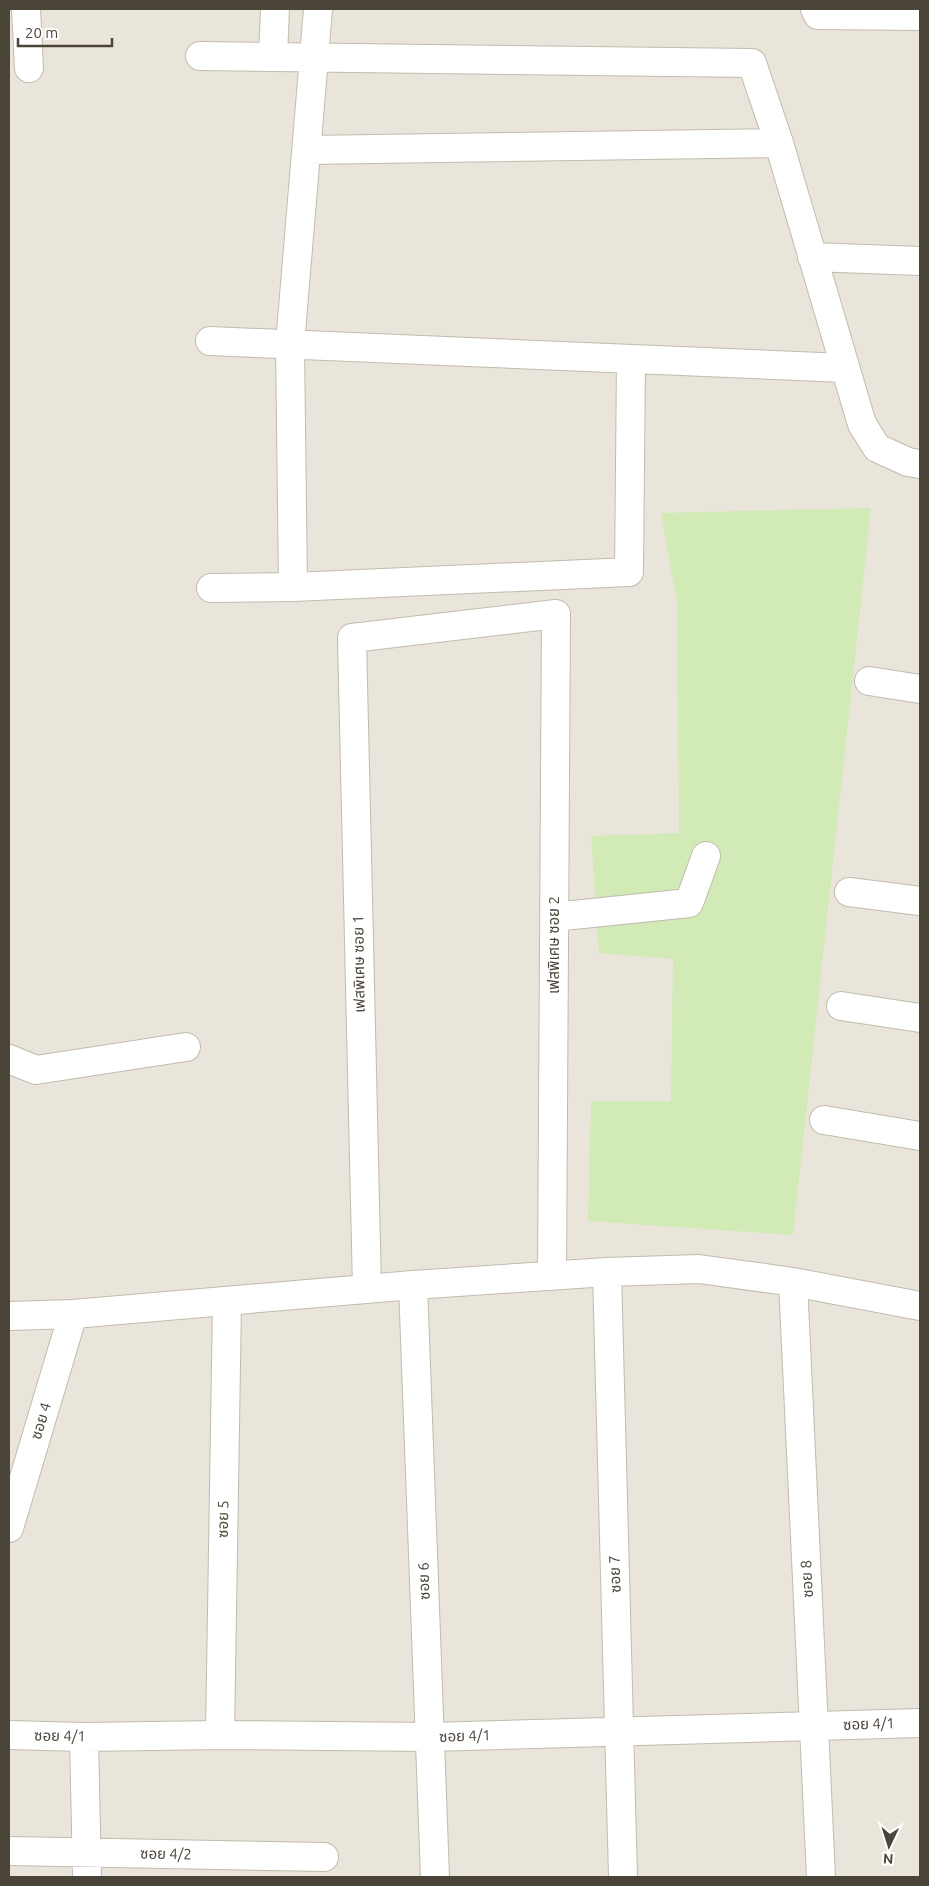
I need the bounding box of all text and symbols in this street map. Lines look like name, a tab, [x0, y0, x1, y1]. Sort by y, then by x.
scale bar	[18, 15, 111, 47]
text: 20 m	[25, 24, 58, 41]
street label: เฟสพิเศษ ซอย 2	[545, 896, 562, 994]
street label: เฟสพิเศษ ซอย 1	[349, 915, 368, 1013]
street label: ซอย 4	[27, 1400, 54, 1441]
street label: ซอย 5	[214, 1500, 231, 1538]
street label: ซอย 7	[605, 1555, 624, 1593]
street label: ซอย 8	[797, 1560, 816, 1598]
street label: ซอย 6	[414, 1562, 433, 1600]
street label: ซอย 4/1	[843, 1714, 895, 1733]
street label: ซอย 4/1	[439, 1726, 491, 1745]
street label: ซอย 4/1	[34, 1727, 86, 1744]
north arrow	[864, 1821, 914, 1871]
street label: ซอย 4/2	[140, 1845, 192, 1862]
text: N	[882, 1851, 894, 1867]

